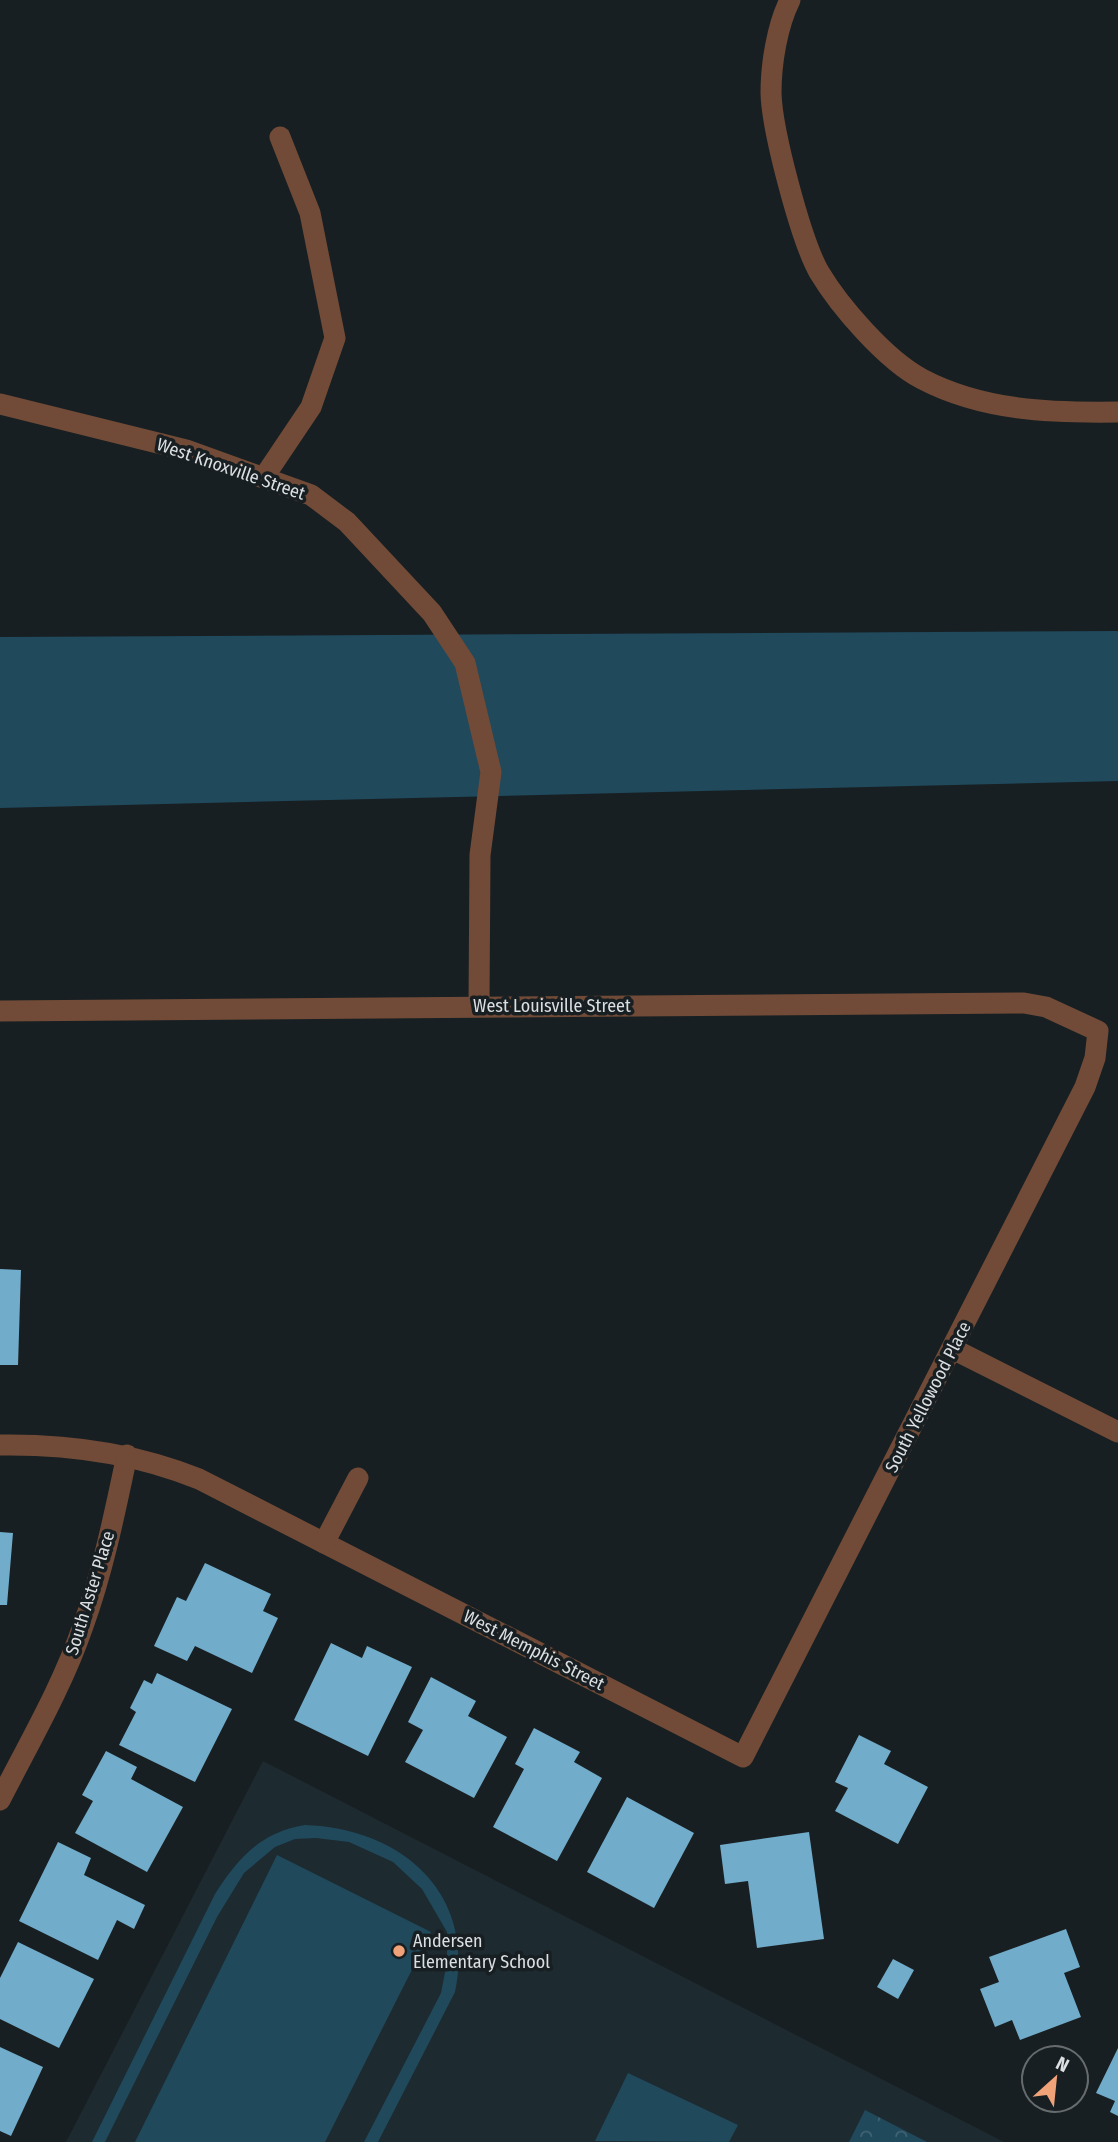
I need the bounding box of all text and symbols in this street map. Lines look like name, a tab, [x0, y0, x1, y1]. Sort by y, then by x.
street label: West Knoxville Street	[154, 433, 308, 505]
street label: West Louisville Street	[473, 995, 631, 1017]
street label: South Yellowood Place	[880, 1318, 976, 1476]
street label: South Aster Place	[61, 1528, 119, 1658]
street label: West Memphis Street	[460, 1605, 608, 1695]
place label: Andersen Elementary School	[413, 1930, 550, 1973]
marker: Andersen Elementary School	[391, 1943, 407, 1959]
north arrow	[1020, 2044, 1090, 2114]
text: N	[1052, 2051, 1073, 2077]

